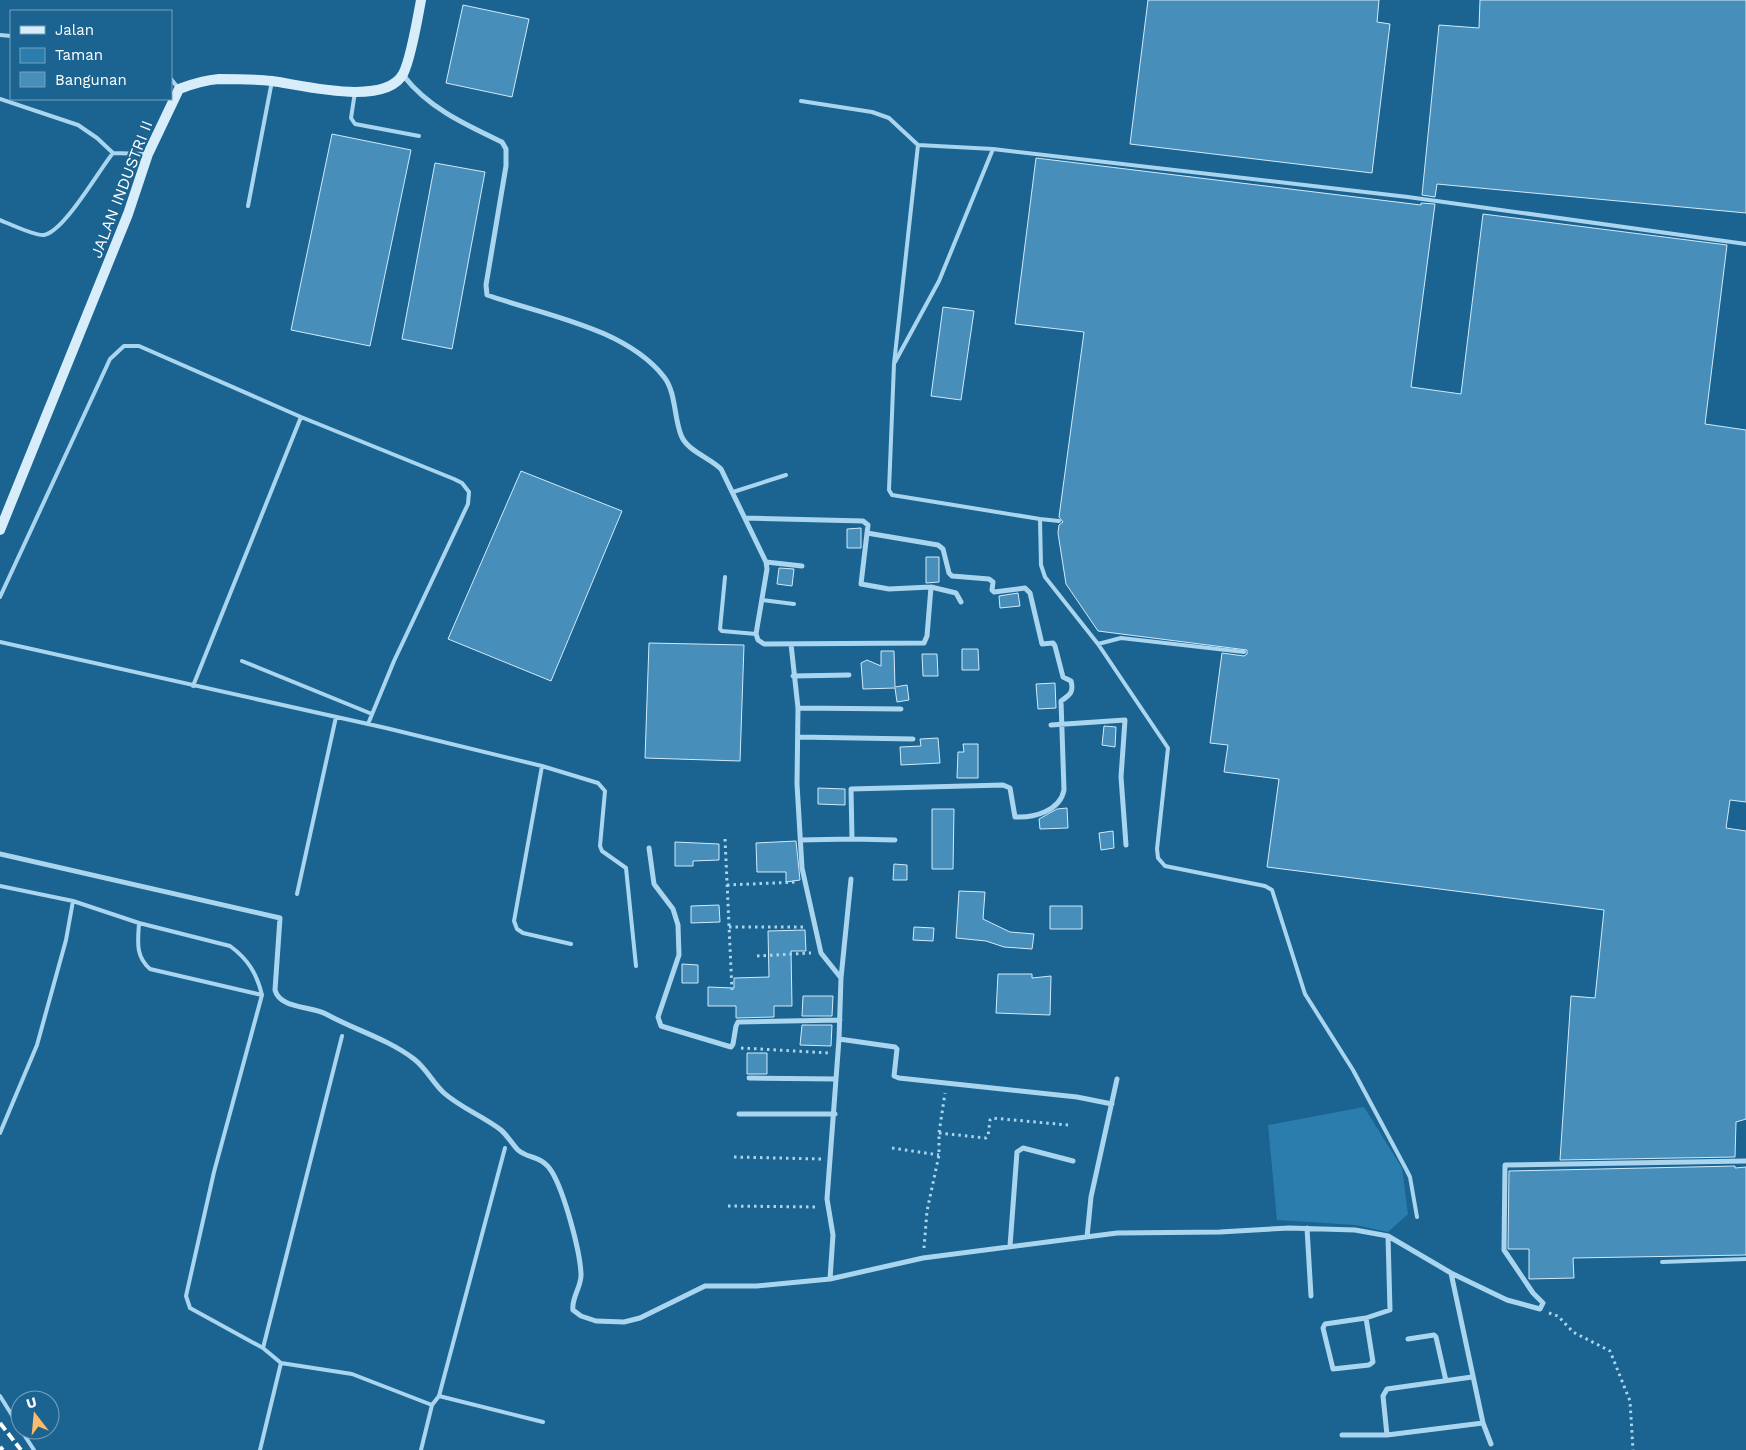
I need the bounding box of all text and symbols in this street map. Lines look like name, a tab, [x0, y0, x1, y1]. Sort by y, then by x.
legend	[10, 10, 172, 100]
text: Jalan	[55, 21, 94, 39]
text: Taman	[55, 46, 103, 64]
text: Bangunan	[55, 71, 127, 89]
street label: JALAN INDUSTRI II	[86, 118, 156, 261]
north arrow	[10, 1390, 60, 1440]
text: U	[24, 1393, 38, 1412]

